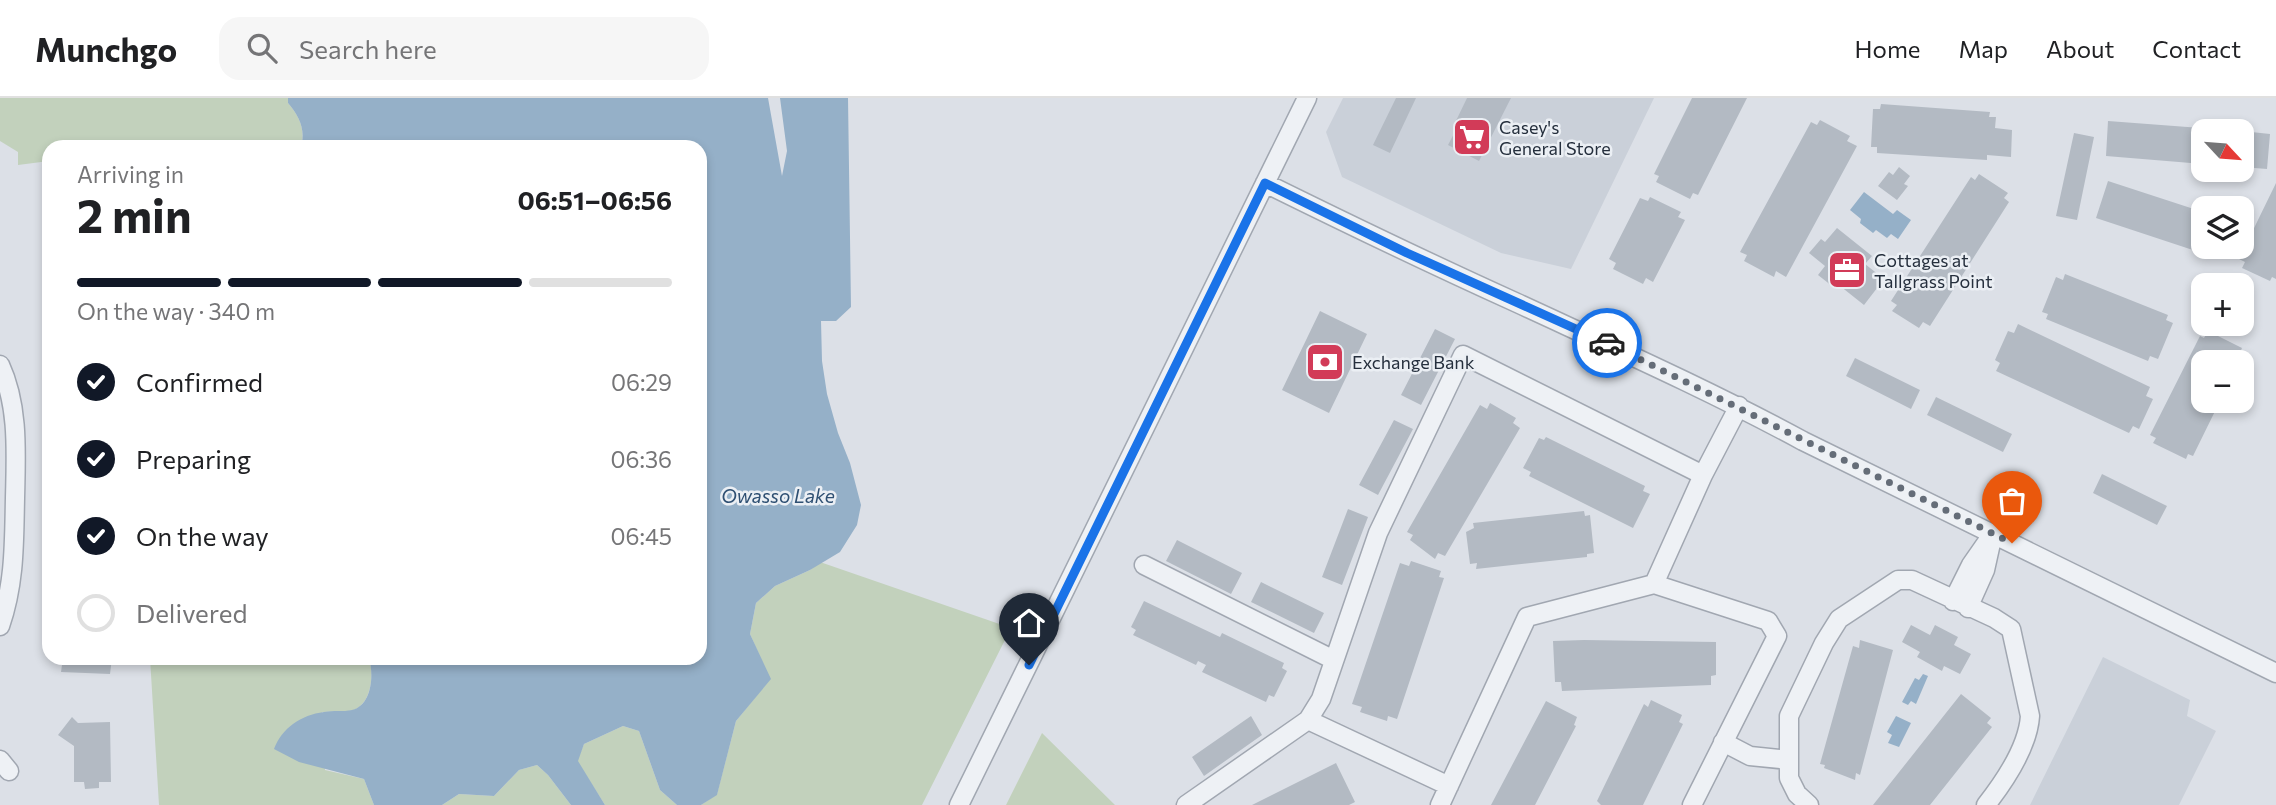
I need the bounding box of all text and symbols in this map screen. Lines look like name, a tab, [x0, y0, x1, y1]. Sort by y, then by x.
search box	[219, 17, 709, 80]
text: Munchgo	[35, 28, 177, 69]
icon: search	[243, 29, 281, 67]
text: Search here	[299, 33, 437, 64]
text: Home	[1855, 34, 1921, 63]
text: Map	[1959, 34, 2008, 63]
text: About	[2046, 34, 2114, 63]
text: Contact	[2152, 34, 2241, 63]
supermarket icon: Casey's General Store	[1451, 116, 1493, 158]
place label: Casey's General Store	[1499, 116, 1611, 159]
north arrow	[2191, 119, 2254, 182]
map controls	[2191, 119, 2254, 413]
text: Arriving in	[77, 160, 184, 188]
text: 06:51–06:56	[518, 184, 672, 215]
text: 2 min	[77, 186, 192, 242]
button: layers	[2191, 196, 2254, 259]
office icon: Cottages at Tallgrass Point	[1826, 249, 1868, 291]
place label: Cottages at Tallgrass Point	[1874, 249, 1993, 292]
button: +	[2191, 273, 2254, 336]
text: On the way · 340 m	[77, 297, 275, 325]
courier	[1572, 308, 1642, 378]
icon: car	[1588, 324, 1626, 362]
bank icon: Exchange Bank	[1304, 341, 1346, 383]
button: −	[2191, 350, 2254, 413]
place label: Exchange Bank	[1352, 351, 1475, 373]
icon: check	[77, 363, 115, 401]
text: Confirmed	[136, 366, 263, 397]
text: 06:29	[611, 368, 672, 396]
icon: check	[77, 440, 115, 478]
text: Preparing	[136, 443, 251, 474]
text: 06:36	[611, 445, 672, 473]
pin	[1982, 471, 2042, 543]
icon: bag	[1993, 482, 2031, 520]
water label: Owasso Lake	[721, 484, 835, 507]
icon: check	[77, 517, 115, 555]
text: On the way	[136, 520, 269, 551]
text: 06:45	[611, 522, 672, 550]
pin	[999, 593, 1059, 665]
text: Delivered	[136, 597, 247, 628]
icon: home	[1010, 604, 1048, 642]

